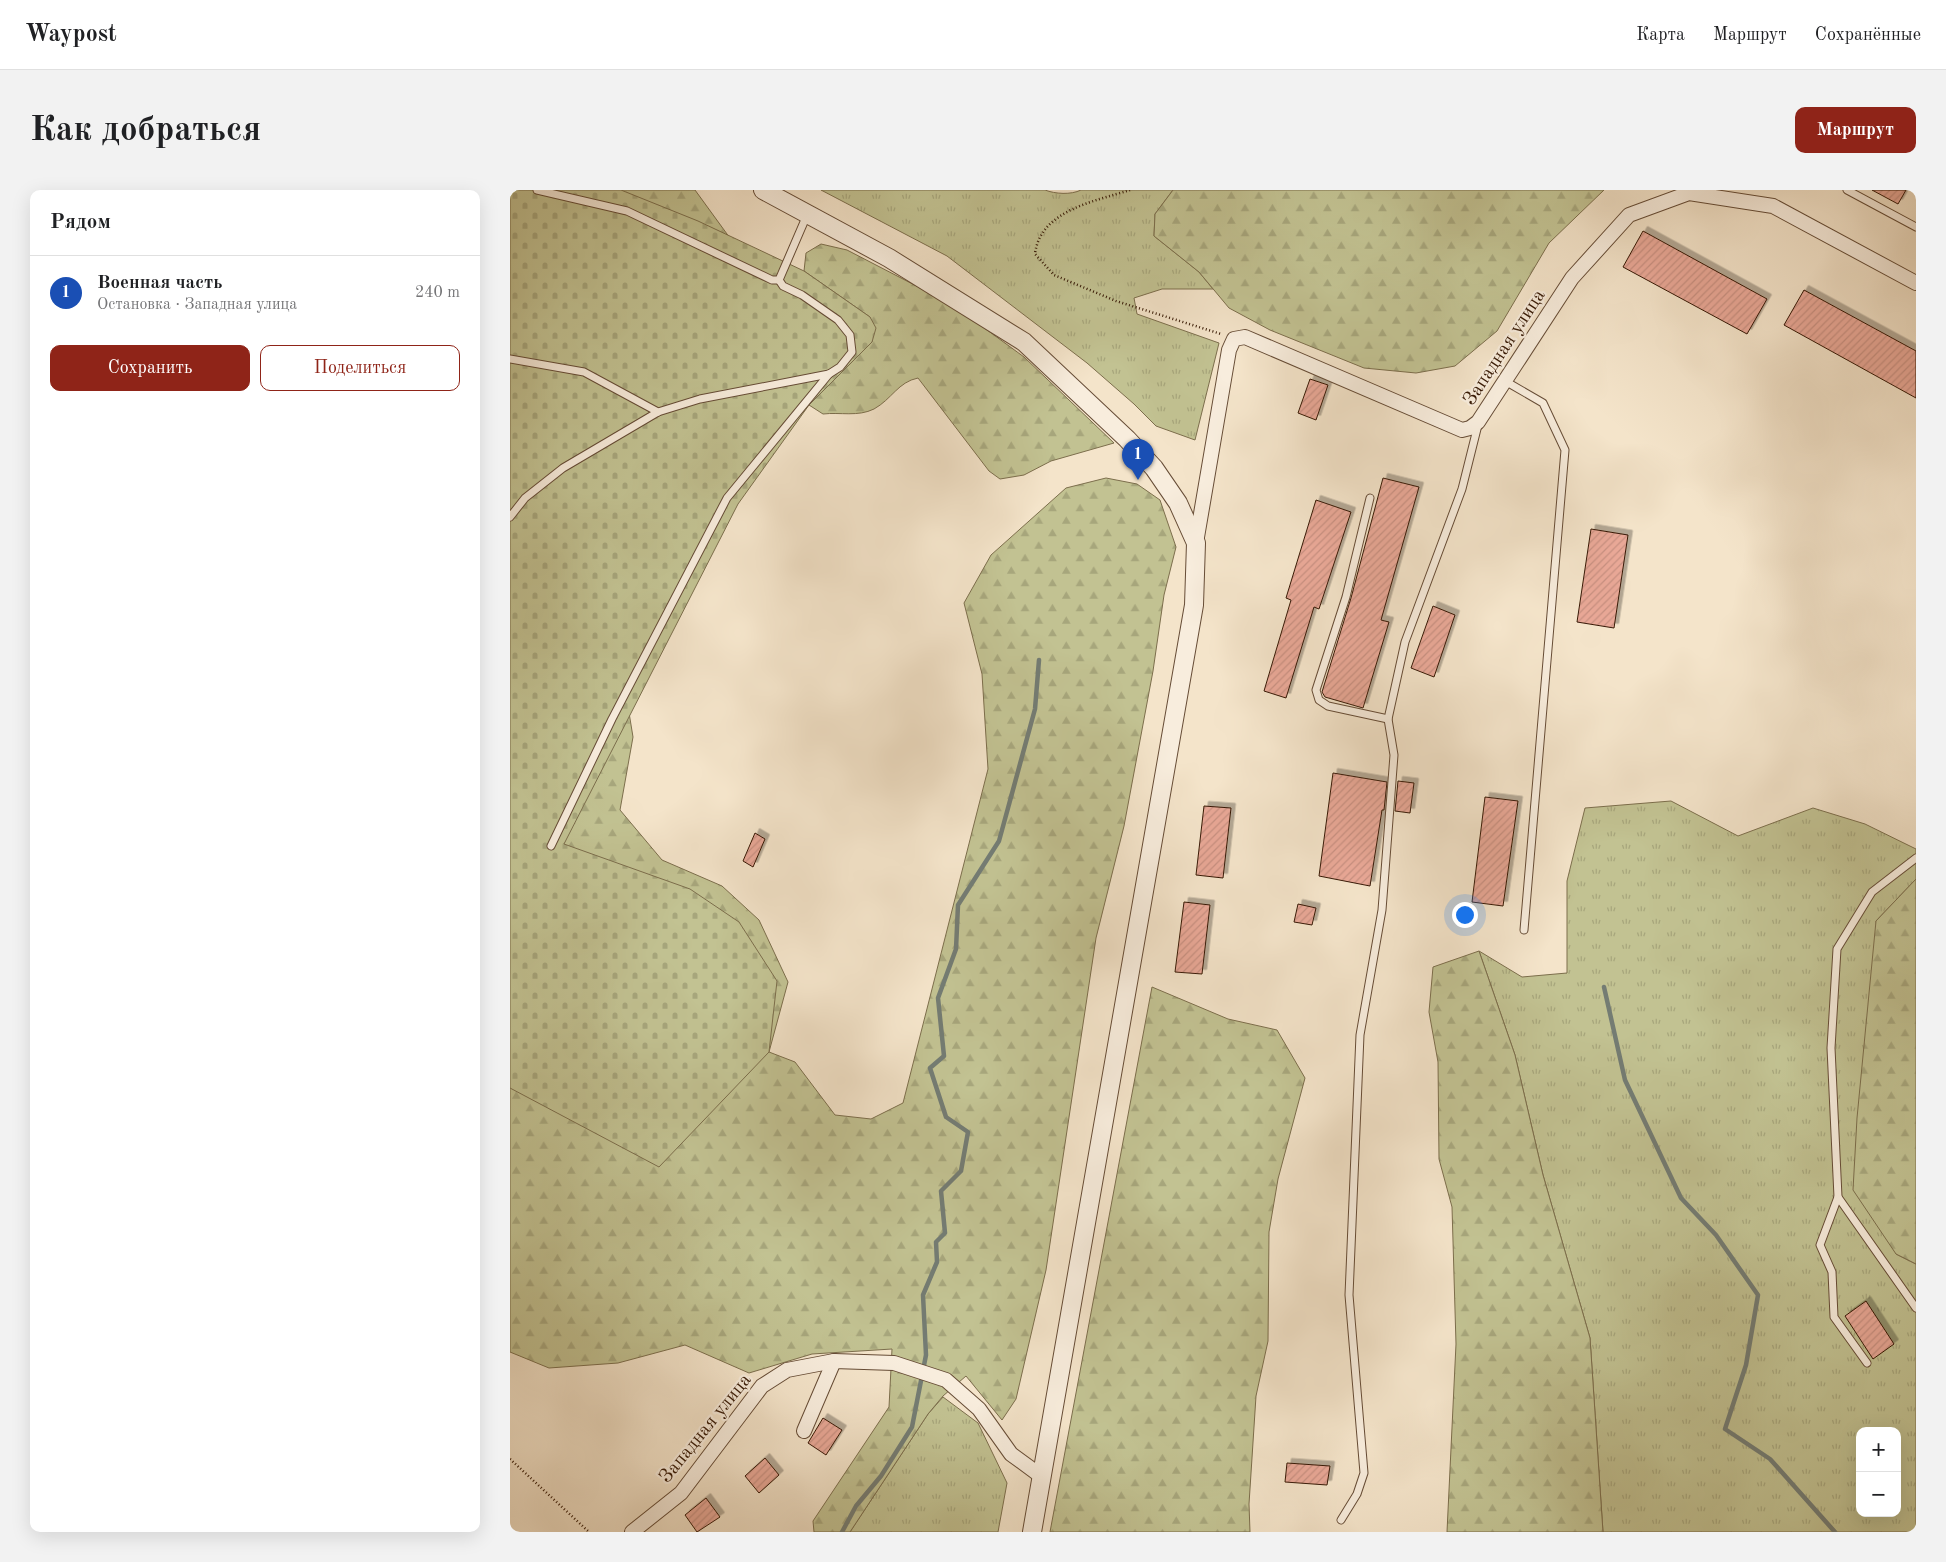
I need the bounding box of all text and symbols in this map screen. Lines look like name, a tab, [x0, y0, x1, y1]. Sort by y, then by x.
text: Waypost	[25, 23, 117, 47]
text: Карта	[1636, 26, 1685, 44]
text: Маршрут	[1713, 26, 1787, 44]
text: Сохранённые	[1815, 26, 1921, 44]
button: Маршрут	[1795, 107, 1916, 153]
text: Как добраться	[30, 113, 261, 148]
text: Рядом	[50, 212, 111, 233]
text: Военная часть	[97, 274, 223, 293]
text: 1	[61, 285, 71, 301]
text: 240 m	[415, 285, 460, 301]
street label: Западная улица	[1461, 286, 1550, 409]
text: Остановка · Западная улица	[97, 297, 297, 313]
button: Сохранить	[50, 345, 250, 391]
button: Поделиться	[260, 345, 460, 391]
pin: 1	[1122, 439, 1154, 480]
your location	[1452, 902, 1478, 928]
street label: Западная улица	[656, 1370, 756, 1487]
map controls	[1856, 1427, 1901, 1517]
button: +	[1856, 1427, 1901, 1472]
button: −	[1856, 1472, 1901, 1517]

